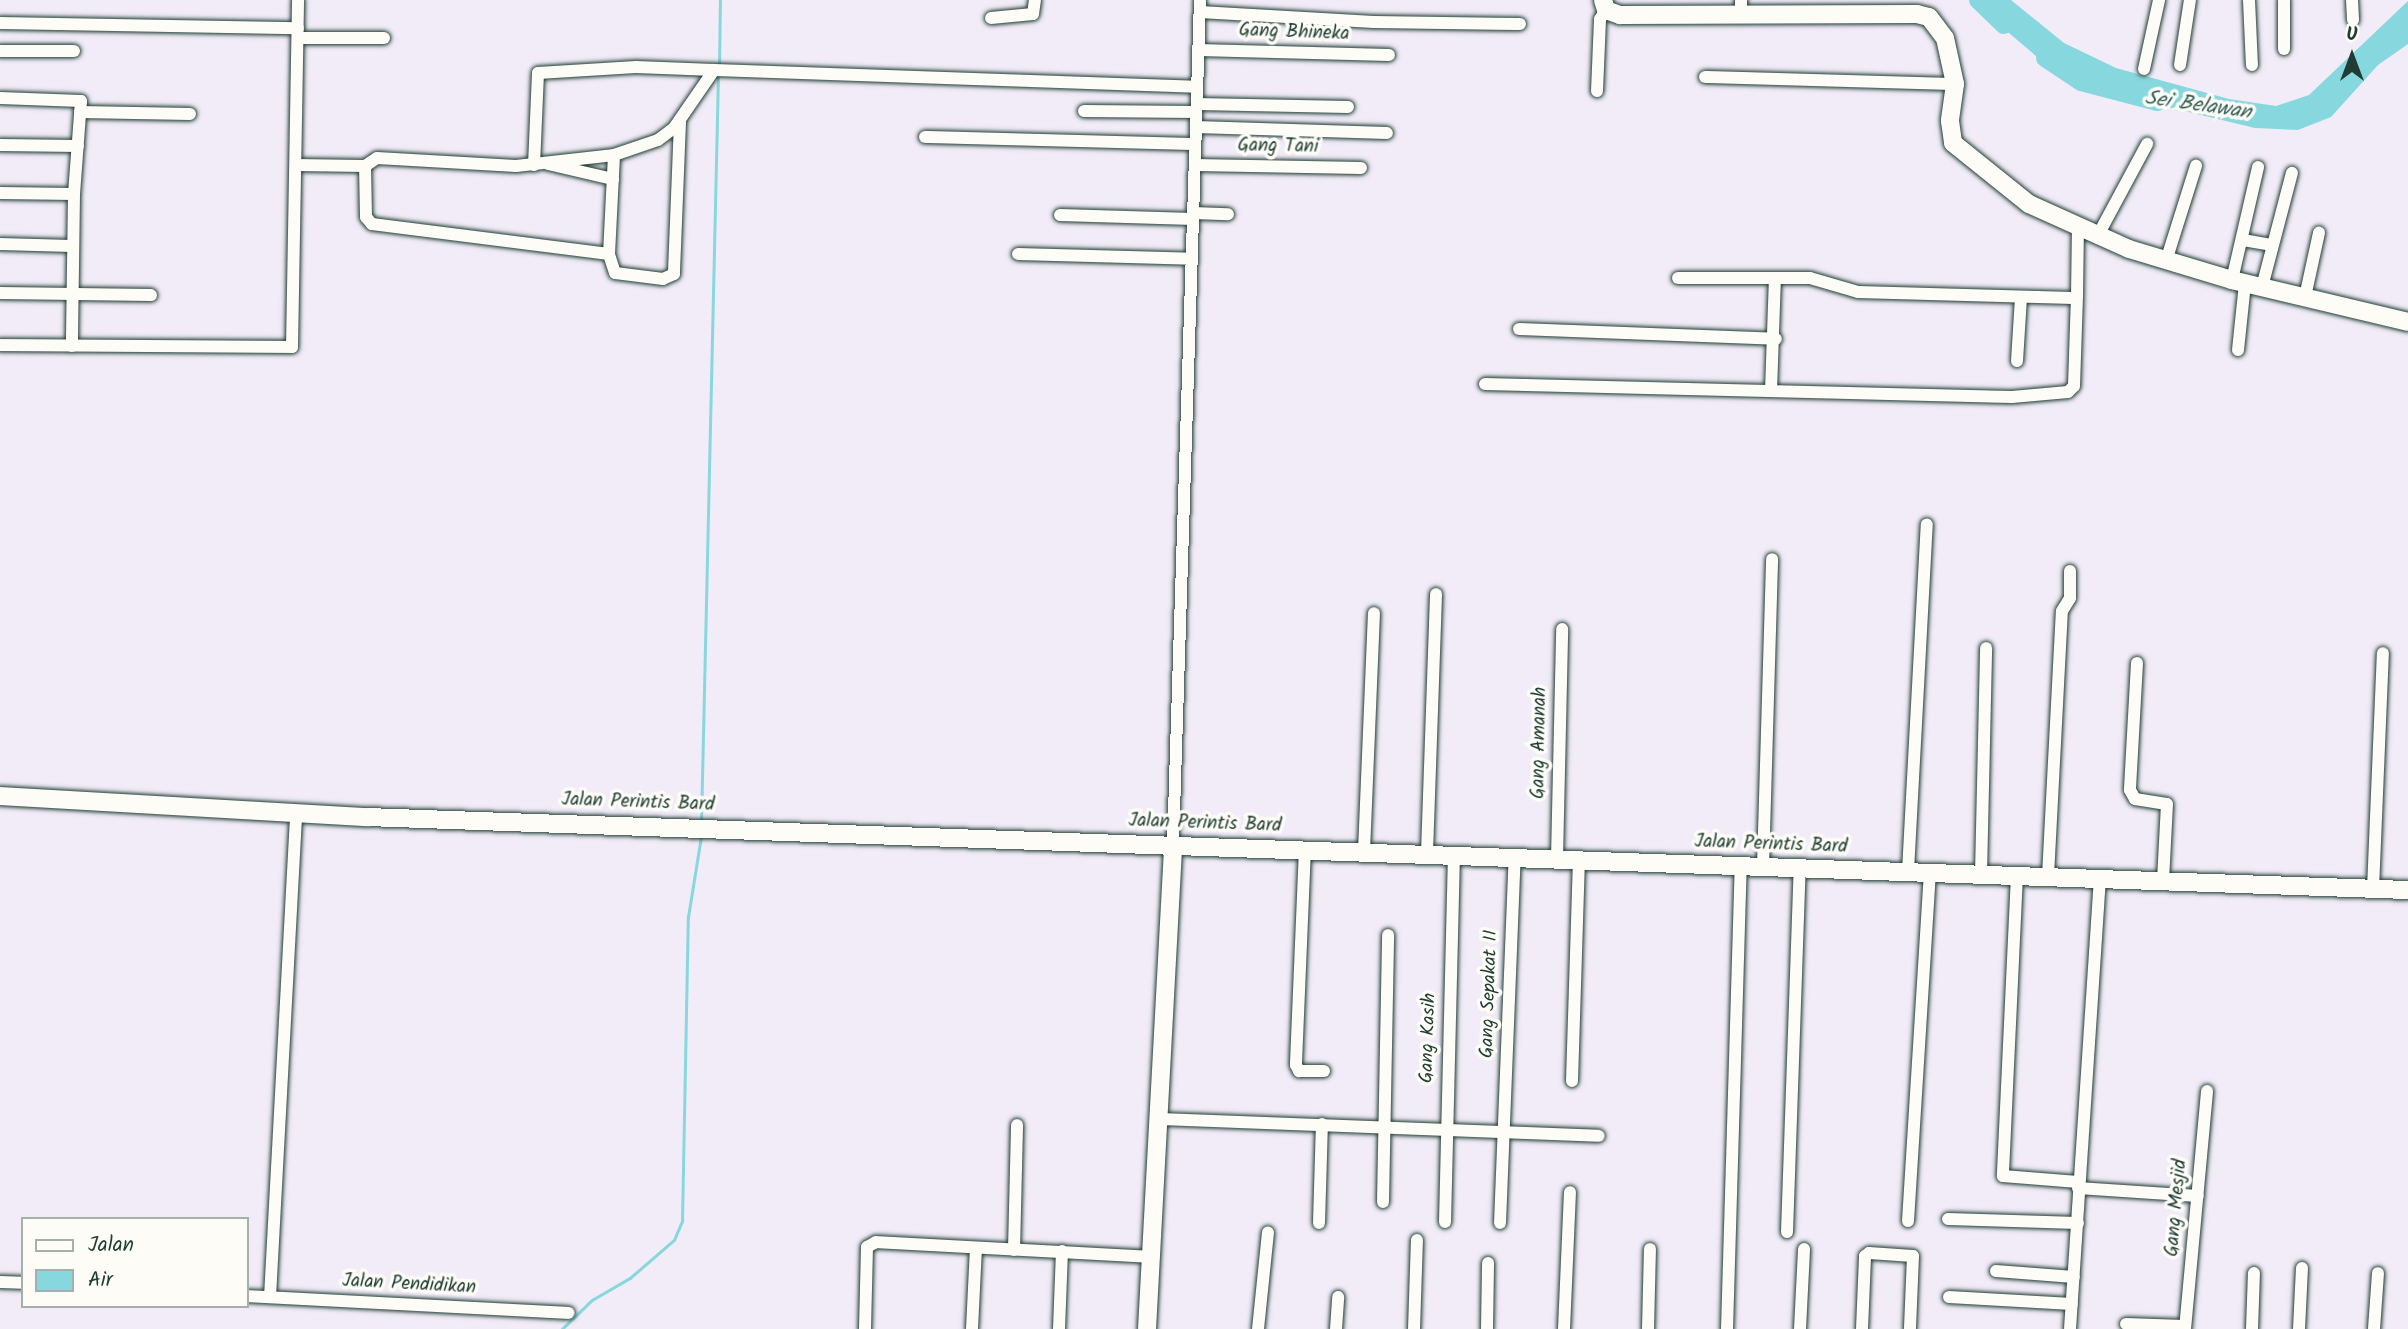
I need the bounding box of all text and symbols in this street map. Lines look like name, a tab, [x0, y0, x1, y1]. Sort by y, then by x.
street label: Gang Bhineka	[1238, 20, 1350, 46]
text: U	[2346, 20, 2358, 50]
north arrow	[2317, 21, 2387, 91]
water label: Sei Belawan	[2143, 86, 2253, 126]
street label: Gang Tani	[1237, 135, 1319, 159]
street label: Gang Amanah	[1528, 687, 1552, 799]
street label: Jalan Perintis Bard	[561, 789, 715, 817]
street label: Jalan Perintis Bard	[1128, 810, 1282, 838]
street label: Jalan Perintis Bard	[1694, 831, 1848, 859]
street label: Gang Sepakat II	[1476, 929, 1504, 1059]
street label: Gang Kasih	[1416, 993, 1442, 1083]
street label: Gang Mesjid	[2161, 1158, 2193, 1258]
legend	[21, 1217, 248, 1308]
text: Jalan	[88, 1229, 134, 1262]
text: Air	[88, 1264, 113, 1297]
street label: Jalan Pendidikan	[341, 1270, 477, 1300]

